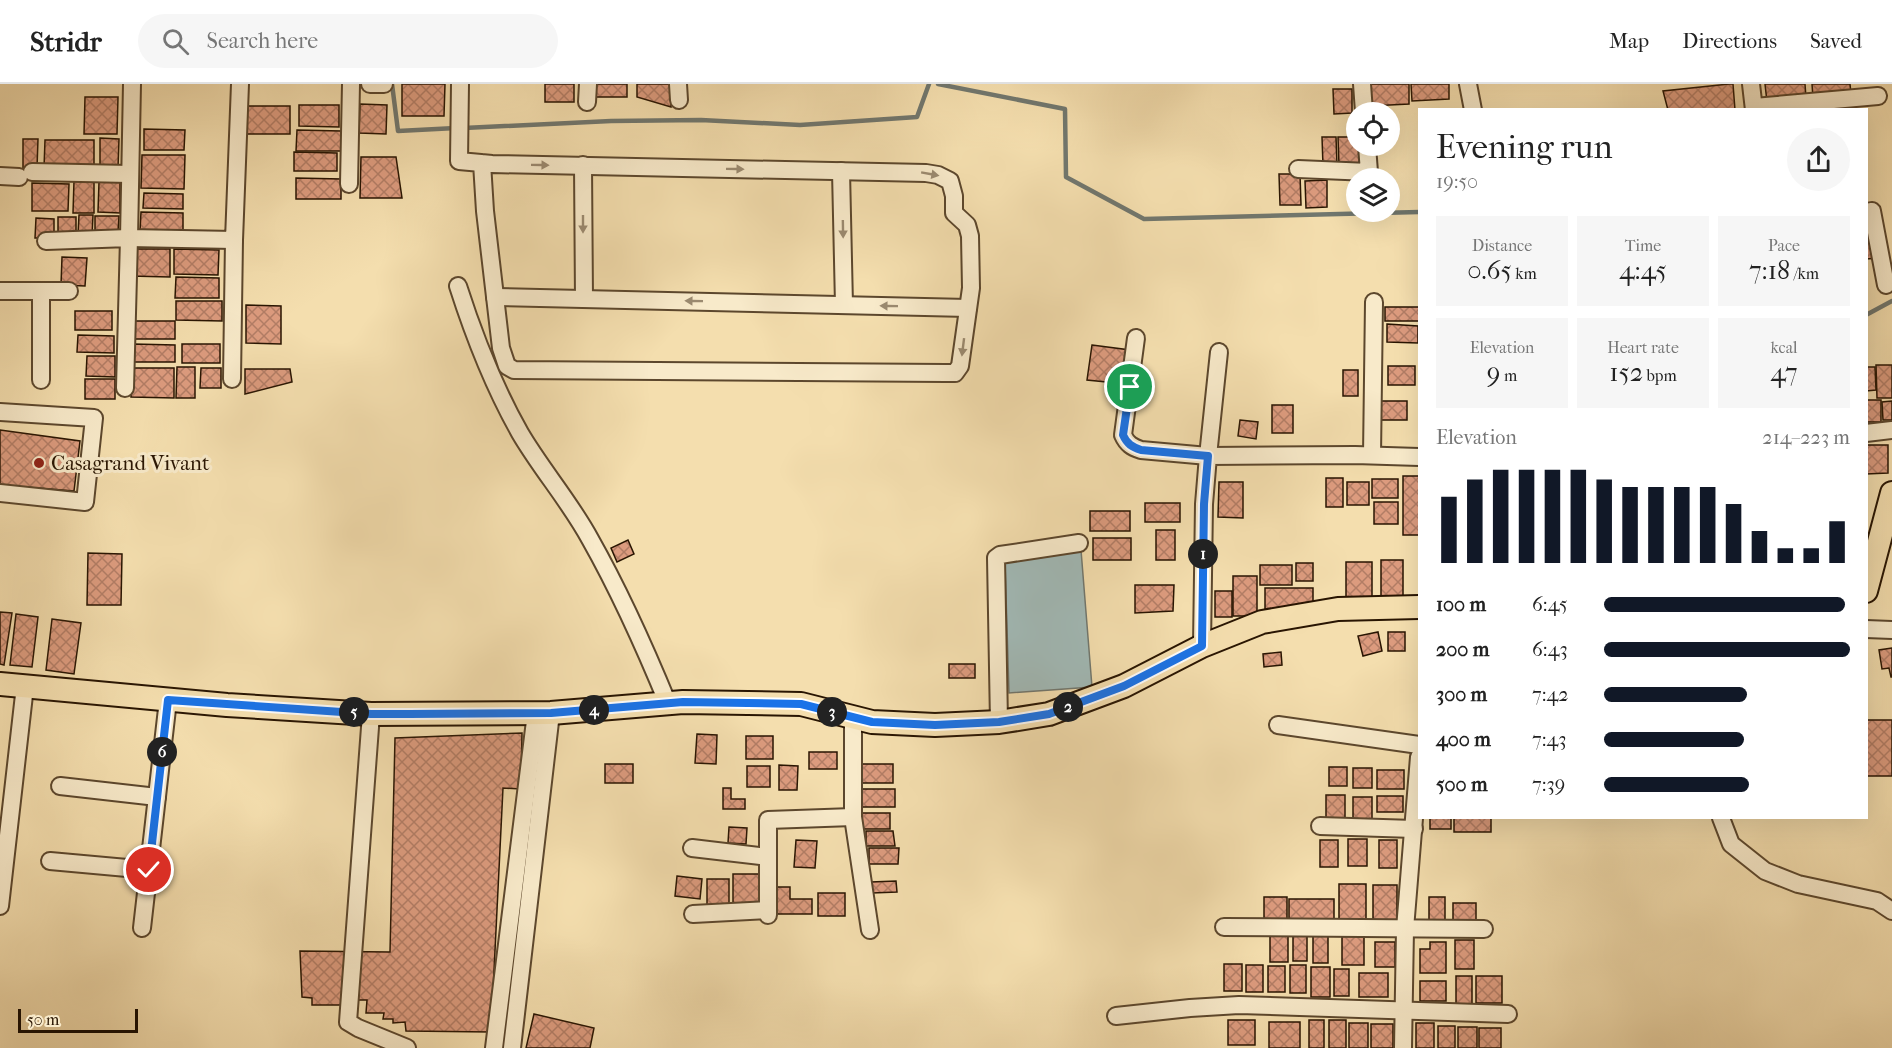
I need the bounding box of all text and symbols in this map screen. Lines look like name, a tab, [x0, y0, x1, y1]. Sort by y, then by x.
search box	[138, 14, 558, 68]
text: Stridr	[30, 25, 102, 58]
icon: search	[159, 25, 192, 58]
text: Search here	[207, 28, 318, 54]
text: Map	[1609, 29, 1649, 53]
text: Directions	[1682, 29, 1777, 53]
text: Saved	[1810, 29, 1862, 53]
map controls	[1346, 102, 1400, 222]
button: locate	[1346, 102, 1400, 156]
text: Evening run	[1436, 128, 1613, 167]
button: share	[1787, 128, 1850, 191]
one-way arrow	[531, 160, 550, 169]
one-way arrow	[726, 164, 745, 173]
button: layers	[1346, 168, 1400, 222]
one-way arrow	[921, 170, 940, 179]
text: 19:50	[1436, 170, 1478, 193]
one-way arrow	[578, 214, 588, 233]
one-way arrow	[838, 220, 847, 239]
text: Distance	[1472, 236, 1532, 255]
text: Time	[1625, 236, 1661, 255]
text: Pace	[1768, 236, 1800, 255]
text: 0.65	[1467, 255, 1512, 286]
text: 4:45	[1619, 255, 1667, 286]
text: 7:18	[1749, 255, 1790, 286]
text: km	[1512, 264, 1537, 283]
text: /km	[1790, 264, 1819, 283]
one-way arrow	[684, 297, 703, 306]
one-way arrow	[879, 301, 898, 311]
one-way arrow	[958, 338, 968, 357]
text: Elevation	[1470, 338, 1534, 357]
text: Heart rate	[1607, 338, 1679, 357]
text: kcal	[1771, 338, 1797, 357]
text: 9	[1487, 357, 1500, 388]
text: 152	[1609, 357, 1643, 388]
text: 47	[1770, 357, 1798, 388]
pin	[1104, 361, 1155, 412]
text: m	[1500, 366, 1517, 385]
text: bpm	[1643, 366, 1677, 385]
icon: arrive	[1113, 370, 1146, 403]
text: Elevation	[1436, 426, 1517, 449]
text: 214–223 m	[1762, 426, 1850, 449]
place label: Casagrand Vivant	[51, 451, 210, 475]
marker: Casagrand Vivant	[32, 456, 46, 470]
pin: 1	[1188, 539, 1218, 569]
text: 1	[1200, 544, 1206, 563]
text: 100 m	[1436, 593, 1486, 616]
text: 6:45	[1532, 593, 1568, 616]
text: 200 m	[1436, 638, 1489, 661]
text: 6:43	[1532, 638, 1568, 661]
text: 300 m	[1436, 683, 1487, 706]
text: 7:42	[1532, 683, 1569, 706]
pin: 2	[1053, 692, 1083, 722]
pin: 4	[579, 695, 609, 725]
pin: 5	[339, 697, 369, 727]
pin: 3	[817, 697, 847, 727]
text: 2	[1064, 697, 1072, 716]
text: 4	[589, 700, 599, 719]
text: 5	[351, 702, 357, 721]
text: 3	[829, 702, 835, 721]
text: 400 m	[1436, 728, 1491, 751]
text: 7:43	[1532, 728, 1567, 751]
pin: 6	[147, 737, 177, 767]
text: 6	[158, 742, 166, 761]
text: 500 m	[1436, 773, 1488, 796]
text: 7:39	[1532, 773, 1565, 796]
pin	[123, 844, 174, 895]
icon: check	[132, 853, 165, 886]
scale bar	[18, 1006, 138, 1034]
text: 50 m	[27, 1010, 59, 1029]

